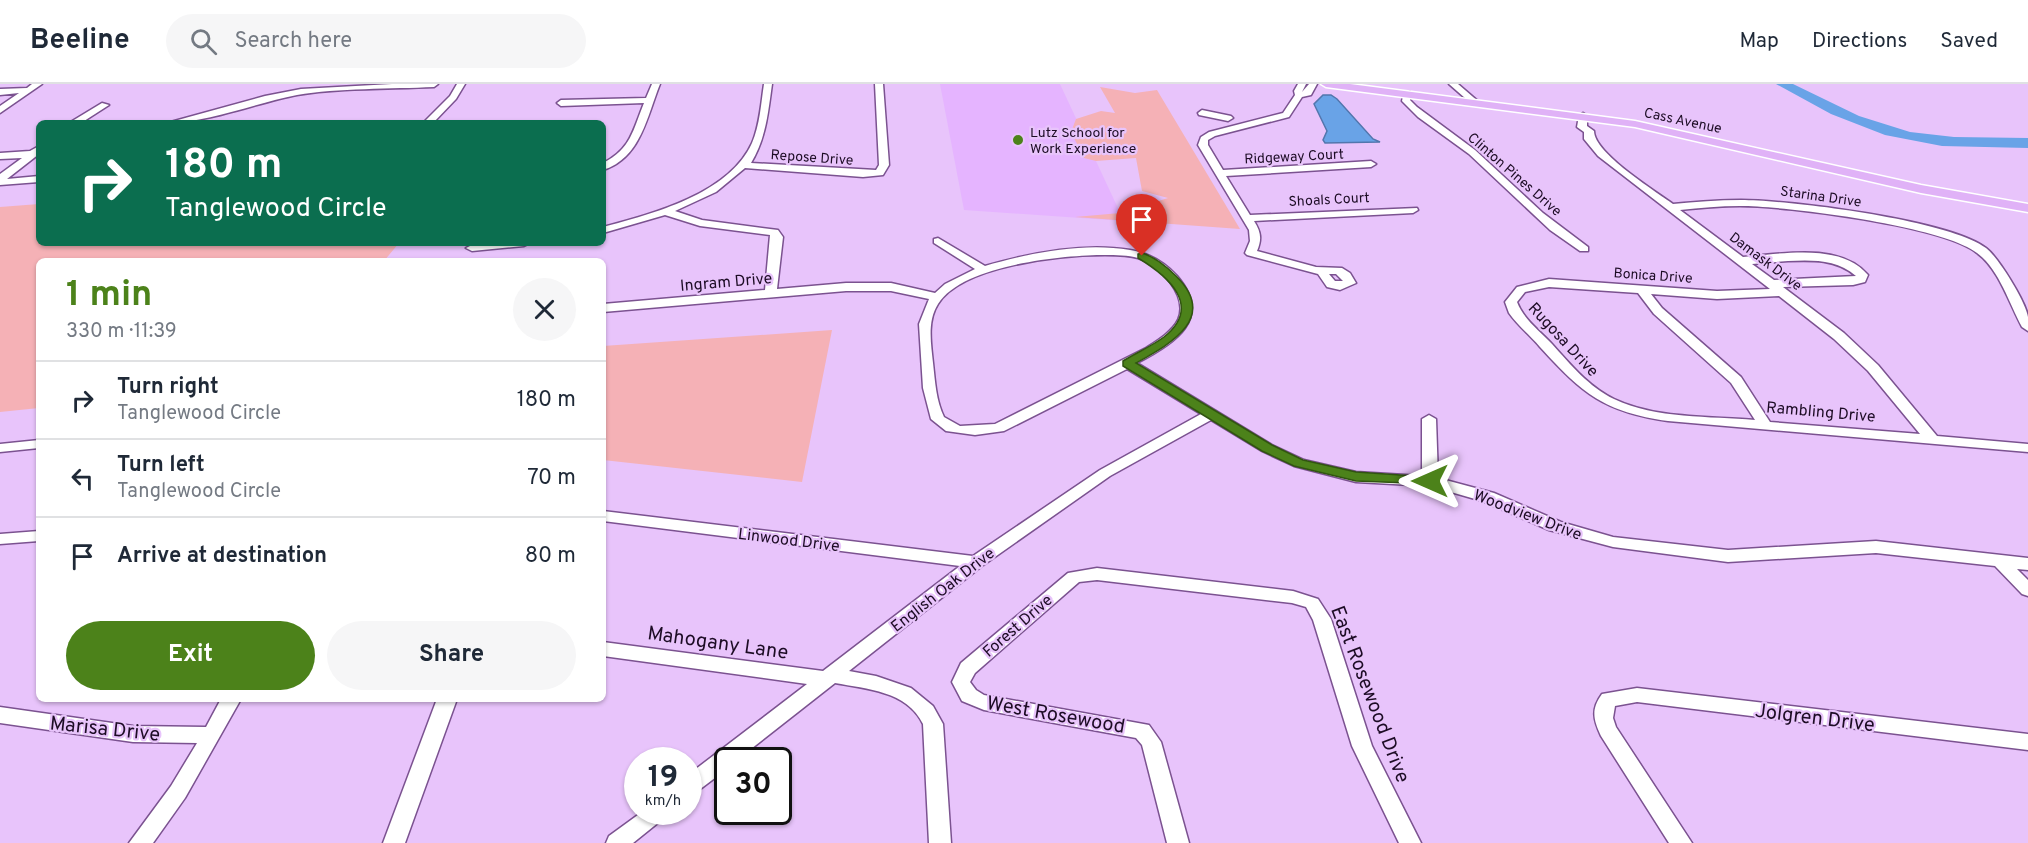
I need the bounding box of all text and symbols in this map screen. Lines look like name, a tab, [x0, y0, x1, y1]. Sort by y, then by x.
search box	[166, 14, 586, 68]
text: Beeline	[30, 23, 130, 59]
icon: search	[187, 25, 220, 58]
text: Search here	[235, 28, 352, 55]
text: Map	[1739, 28, 1779, 55]
text: Directions	[1812, 28, 1907, 55]
text: Saved	[1940, 28, 1998, 55]
street label: Cass Avenue	[1642, 105, 1723, 138]
place label: Lutz School for Work Experience	[1030, 125, 1136, 158]
street label: Clinton Pines Drive	[1464, 130, 1564, 221]
marker: Lutz School for Work Experience	[1011, 133, 1025, 147]
text: 180 m	[165, 140, 282, 193]
icon: right	[66, 144, 144, 222]
street label: Ridgeway Court	[1244, 146, 1344, 169]
street label: Repose Drive	[770, 147, 854, 170]
street label: Starina Drive	[1779, 183, 1862, 212]
street label: Shoals Court	[1288, 190, 1370, 211]
text: Tanglewood Circle	[165, 192, 386, 226]
pin	[1116, 194, 1167, 256]
icon: arrive	[1125, 203, 1158, 236]
street label: Damask Drive	[1725, 229, 1805, 295]
street label: Bonica Drive	[1613, 265, 1693, 288]
street label: Ingram Drive	[679, 269, 773, 297]
text: 1 min	[66, 273, 152, 319]
button: close	[513, 278, 576, 341]
street label: Rugosa Drive	[1523, 299, 1602, 382]
text: 330 m · 11:39	[66, 319, 177, 345]
text: Turn right	[117, 374, 219, 401]
icon: right	[66, 384, 99, 417]
text: 180 m	[517, 387, 576, 414]
street label: Rambling Drive	[1765, 398, 1876, 428]
text: Tanglewood Circle	[117, 401, 281, 427]
position arrow	[1398, 449, 1462, 513]
text: Turn left	[117, 452, 205, 479]
icon: left	[66, 462, 99, 495]
text: 70 m	[527, 465, 576, 492]
text: Tanglewood Circle	[117, 479, 281, 505]
street label: Woodview Drive	[1470, 486, 1584, 546]
street label: Linwood Drive	[737, 525, 841, 557]
icon: arrive	[66, 540, 99, 573]
text: Arrive at destination	[117, 543, 327, 570]
text: 80 m	[525, 543, 576, 570]
street label: English Oak Drive	[887, 544, 999, 637]
street label: Forest Drive	[979, 591, 1057, 662]
street label: East Rosewood Drive	[1323, 602, 1415, 787]
button: Exit	[66, 621, 315, 690]
button: Share	[327, 621, 576, 690]
street label: Mahogany Lane	[646, 621, 790, 667]
street label: West Rosewood	[984, 691, 1127, 741]
street label: Jolgren Drive	[1753, 699, 1876, 739]
street label: Marisa Drive	[48, 711, 161, 749]
speed limit sign: 30	[714, 747, 792, 825]
text: 19	[648, 760, 678, 797]
text: km/h	[645, 792, 681, 811]

